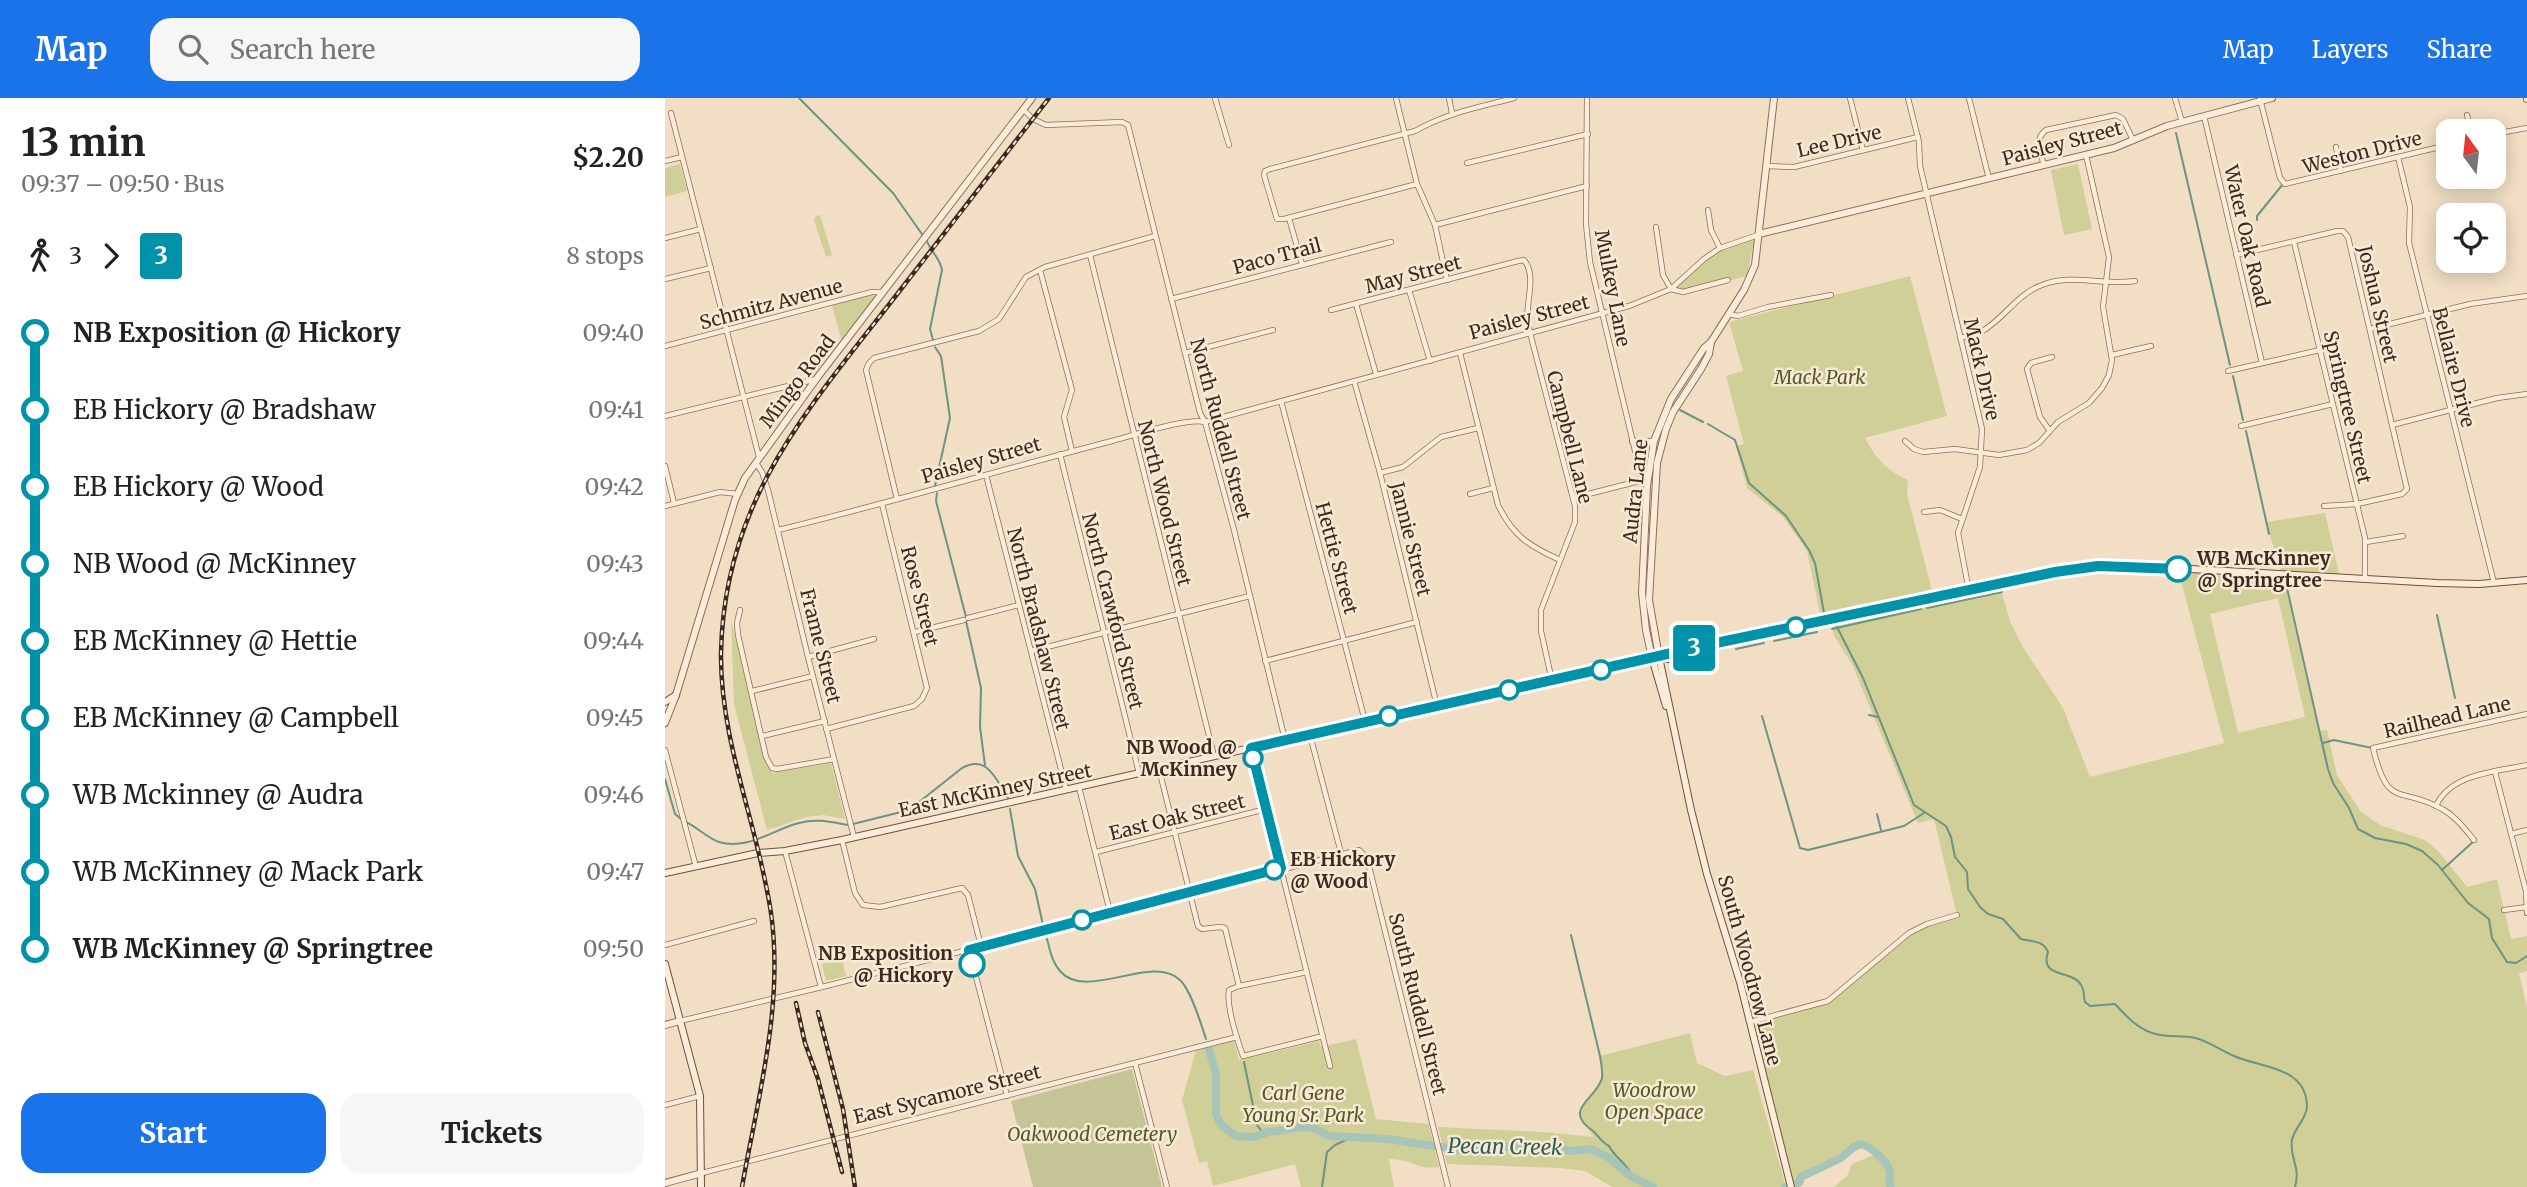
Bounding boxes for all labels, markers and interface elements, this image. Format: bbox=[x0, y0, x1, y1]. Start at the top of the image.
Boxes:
search box bbox=[150, 18, 640, 81]
text: Map bbox=[35, 29, 108, 70]
icon: search bbox=[174, 30, 212, 68]
text: Search here bbox=[230, 33, 375, 66]
text: Map bbox=[2223, 34, 2274, 65]
text: Layers bbox=[2312, 34, 2388, 65]
text: Share bbox=[2426, 34, 2492, 65]
street label: Paisley Street bbox=[1999, 115, 2125, 171]
text: 13 min bbox=[21, 119, 145, 166]
north arrow bbox=[2436, 119, 2506, 189]
map controls bbox=[2436, 119, 2506, 273]
street label: Lee Drive bbox=[1794, 120, 1884, 162]
street label: Weston Drive bbox=[2299, 126, 2424, 179]
text: $2.20 bbox=[572, 141, 644, 174]
street label: Water Oak Road bbox=[2219, 162, 2275, 309]
text: 09:37 – 09:50 · Bus bbox=[21, 169, 224, 198]
button: locate bbox=[2436, 203, 2506, 273]
street label: Mulkey Lane bbox=[1590, 228, 1636, 348]
street label: Paco Trail bbox=[1230, 233, 1324, 279]
icon: walk bbox=[21, 237, 59, 275]
icon: forward bbox=[92, 237, 130, 275]
text: 3 bbox=[154, 240, 168, 271]
text: 3 bbox=[69, 241, 82, 270]
text: 8 stops bbox=[566, 241, 644, 270]
street label: Joshua Street bbox=[2353, 242, 2403, 366]
street label: May Street bbox=[1362, 250, 1464, 298]
street label: Schmitz Avenue bbox=[697, 273, 845, 335]
street label: Paisley Street bbox=[1466, 289, 1592, 345]
street label: Bellaire Drive bbox=[2427, 304, 2481, 430]
street label: Mack Drive bbox=[1959, 315, 2005, 423]
text: NB Exposition @ Hickory bbox=[73, 316, 401, 349]
text: 09:40 bbox=[583, 318, 644, 347]
street label: Springtree Street bbox=[2319, 328, 2377, 486]
street label: Mingo Road bbox=[754, 330, 840, 432]
street label: North Ruddell Street bbox=[1185, 336, 1257, 523]
park label: Mack Park bbox=[1773, 365, 1866, 389]
street label: Campbell Lane bbox=[1542, 368, 1598, 506]
text: EB Hickory @ Bradshaw bbox=[73, 393, 376, 426]
text: 09:41 bbox=[588, 395, 644, 424]
street label: North Wood Street bbox=[1133, 418, 1197, 589]
street label: Paisley Street bbox=[918, 431, 1044, 489]
street label: Audra Lane bbox=[1618, 438, 1652, 545]
text: EB Hickory @ Wood bbox=[73, 470, 324, 503]
text: 09:42 bbox=[585, 472, 644, 501]
street label: Jannie Street bbox=[1385, 478, 1437, 599]
street label: Hettie Street bbox=[1311, 499, 1364, 617]
street label: North Crawford Street bbox=[1077, 510, 1149, 712]
street label: North Bradshaw Street bbox=[1002, 525, 1076, 733]
street label: Rose Street bbox=[896, 543, 944, 649]
place label: WB McKinney @ Springtree bbox=[2196, 546, 2332, 592]
text: NB Wood @ McKinney bbox=[73, 547, 356, 580]
text: 09:43 bbox=[586, 549, 644, 578]
marker: WB McKinney @ Springtree bbox=[2165, 556, 2191, 582]
street label: Frame Street bbox=[795, 586, 847, 706]
unlabelled marker bbox=[1786, 617, 1806, 637]
text: EB McKinney @ Hettie bbox=[73, 624, 357, 657]
line badge: 3 bbox=[1671, 625, 1717, 671]
text: 09:44 bbox=[583, 626, 644, 655]
text: 3 bbox=[1687, 632, 1701, 663]
unlabelled marker bbox=[1591, 660, 1611, 680]
unlabelled marker bbox=[1499, 680, 1519, 700]
street label: Railhead Lane bbox=[2381, 691, 2513, 743]
text: EB McKinney @ Campbell bbox=[73, 701, 399, 734]
text: 09:45 bbox=[586, 703, 644, 732]
unlabelled marker bbox=[1379, 706, 1399, 726]
place label: NB Wood @ McKinney bbox=[1126, 735, 1238, 781]
marker: NB Wood @ McKinney bbox=[1243, 748, 1263, 768]
street label: East McKinney Street bbox=[896, 758, 1094, 822]
text: WB Mckinney @ Audra bbox=[73, 778, 363, 811]
text: 09:46 bbox=[583, 780, 644, 809]
street label: East Oak Street bbox=[1107, 788, 1248, 845]
place label: EB Hickory @ Wood bbox=[1290, 847, 1396, 893]
text: WB McKinney @ Mack Park bbox=[73, 855, 423, 888]
text: 09:47 bbox=[586, 857, 644, 886]
marker: EB Hickory @ Wood bbox=[1264, 860, 1284, 880]
street label: South Woodrow Lane bbox=[1713, 872, 1787, 1068]
unlabelled marker bbox=[1072, 910, 1092, 930]
street label: South Ruddell Street bbox=[1384, 910, 1452, 1098]
text: WB McKinney @ Springtree bbox=[73, 932, 433, 965]
text: 09:50 bbox=[583, 934, 644, 963]
place label: NB Exposition @ Hickory bbox=[818, 941, 954, 987]
marker: NB Exposition @ Hickory bbox=[959, 951, 985, 977]
street label: East Sycamore Street bbox=[851, 1059, 1044, 1129]
park label: Woodrow Open Space bbox=[1604, 1078, 1704, 1124]
park label: Carl Gene Young Sr. Park bbox=[1242, 1081, 1364, 1127]
button: Start bbox=[21, 1093, 326, 1173]
button: Tickets bbox=[340, 1093, 644, 1173]
park label: Oakwood Cemetery bbox=[1007, 1122, 1177, 1146]
water label: Pecan Creek bbox=[1447, 1132, 1563, 1161]

